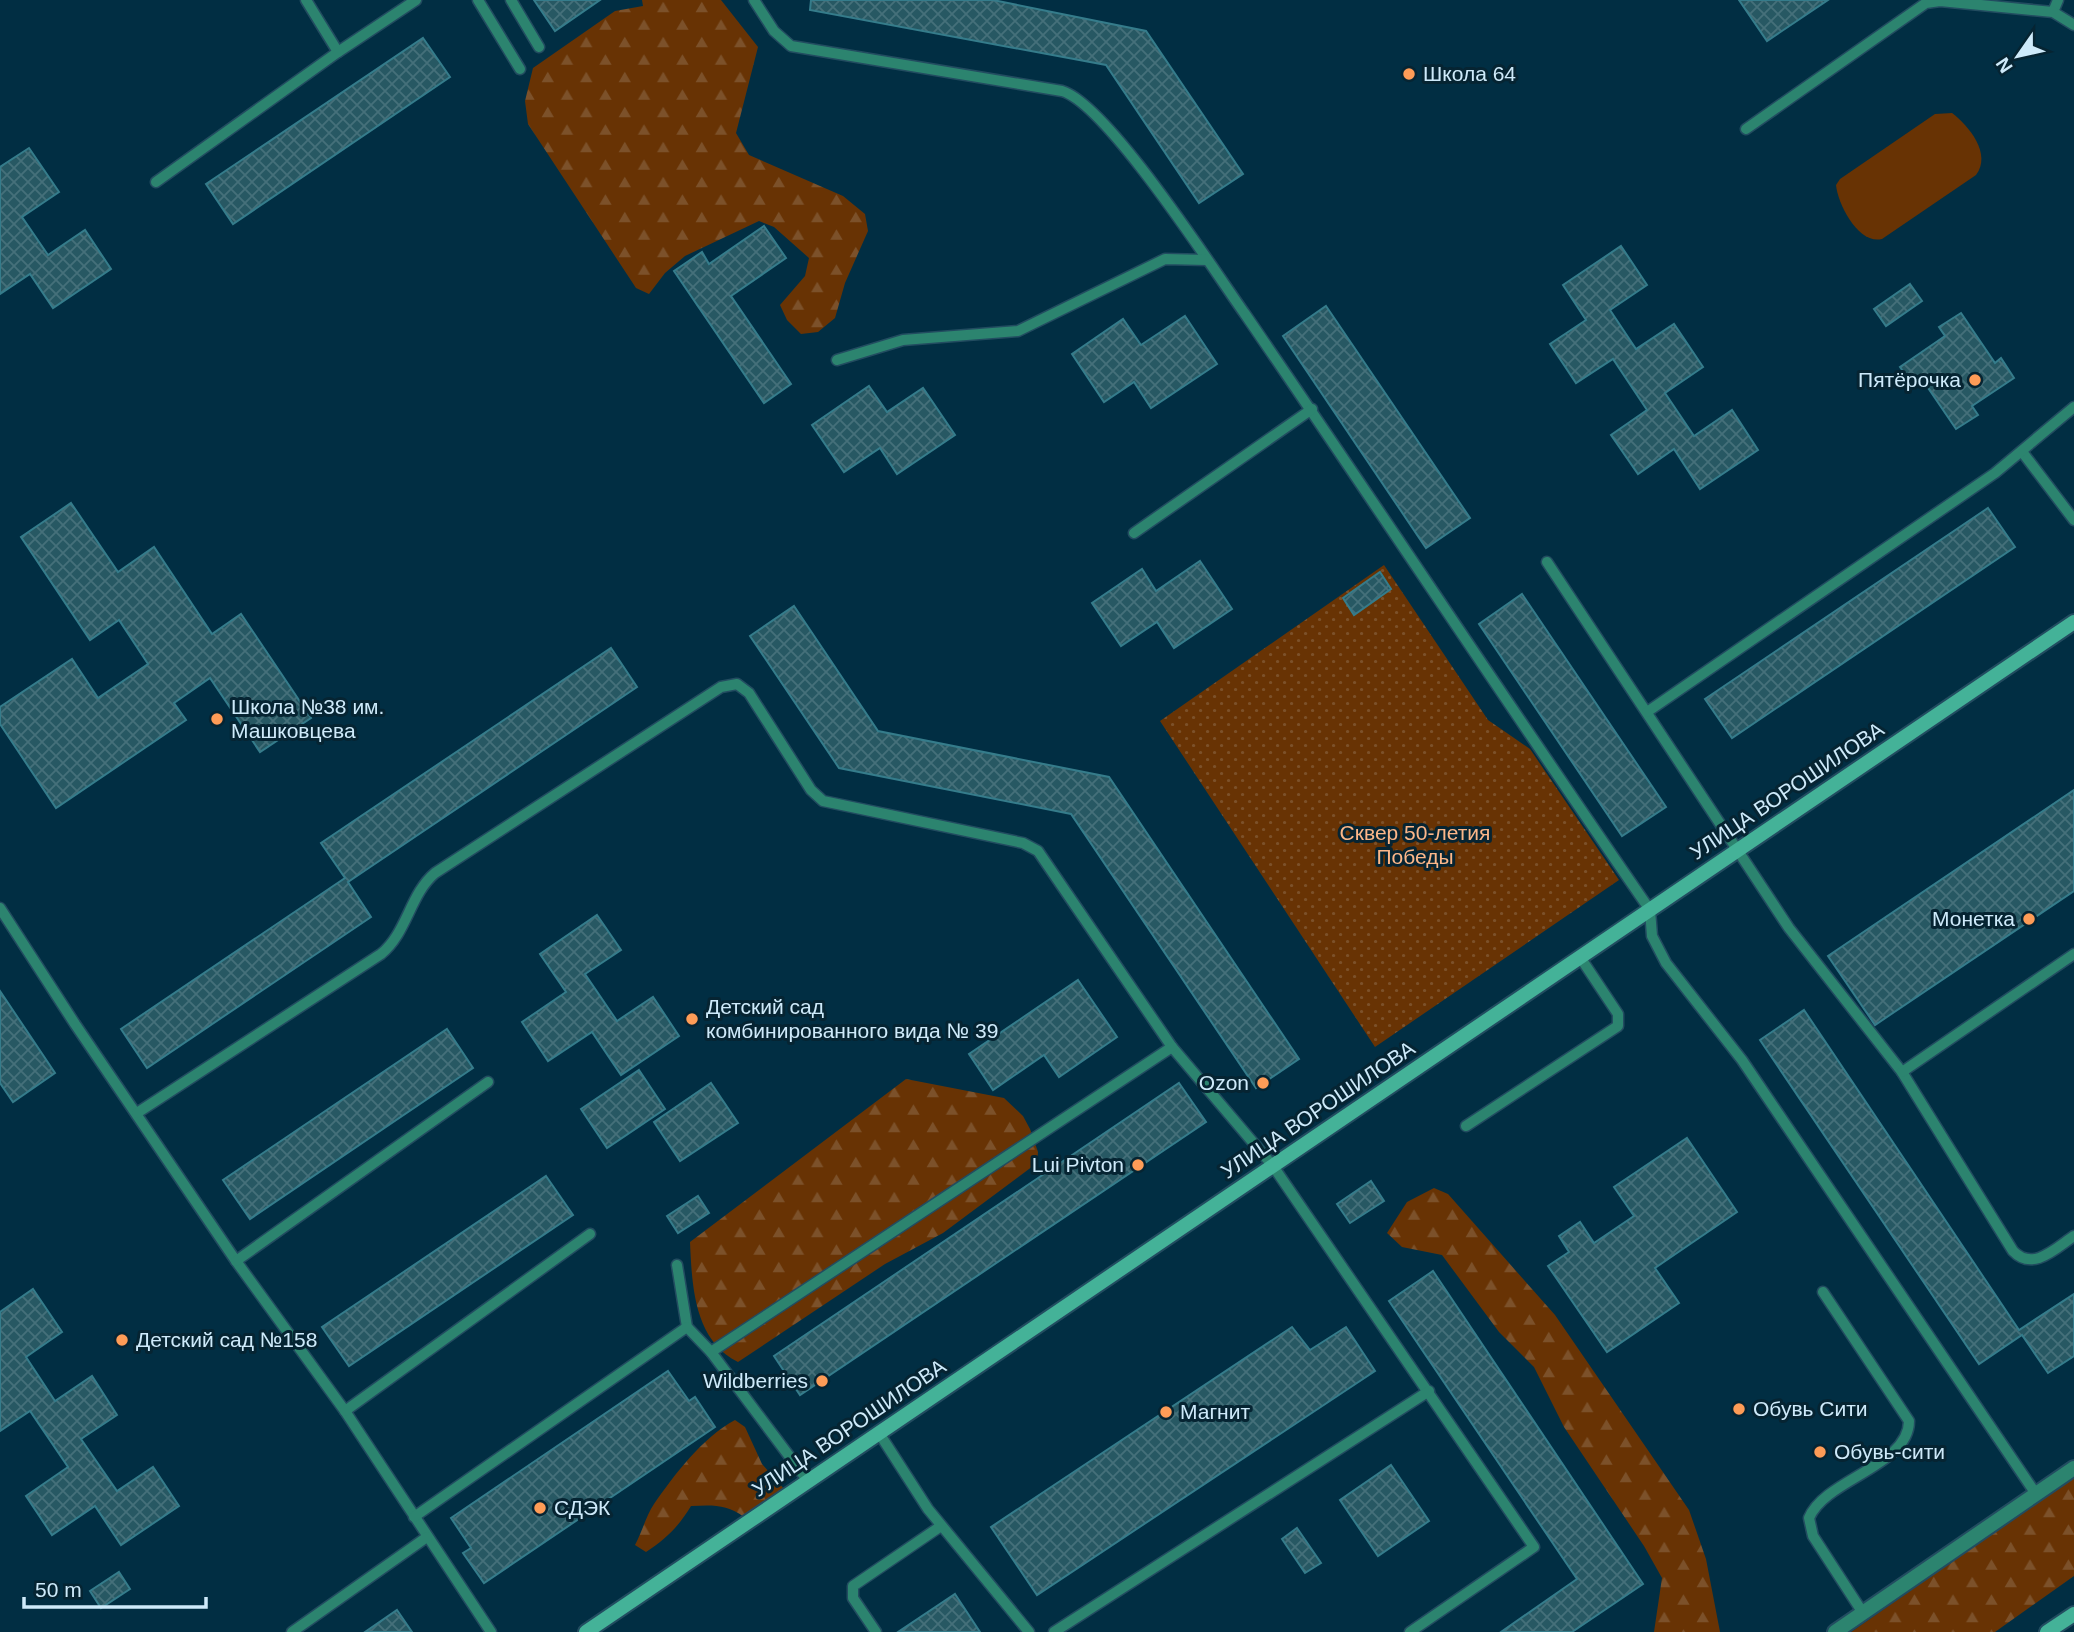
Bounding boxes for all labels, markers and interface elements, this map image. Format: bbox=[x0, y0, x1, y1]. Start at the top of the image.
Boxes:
north arrow bbox=[1983, 21, 2053, 91]
text: N bbox=[1992, 54, 2017, 77]
place label: Школа 64 bbox=[1423, 62, 1516, 85]
marker: Школа 64 bbox=[1401, 66, 1417, 82]
place label: Пятёрочка bbox=[1858, 368, 1961, 391]
marker: Пятёрочка bbox=[1967, 372, 1983, 388]
place label: Школа №38 им. Машковцева bbox=[231, 695, 384, 742]
marker: Школа №38 им. Машковцева bbox=[209, 711, 225, 727]
street label: УЛИЦА ВОРОШИЛОВА bbox=[1686, 717, 1888, 864]
park label: Сквер 50-летия Победы bbox=[1340, 821, 1490, 868]
place label: Монетка bbox=[1932, 907, 2015, 930]
marker: Монетка bbox=[2021, 911, 2037, 927]
place label: Детский сад комбинированного вида № 39 bbox=[706, 995, 998, 1042]
marker: Детский сад комбинированного вида № 39 bbox=[684, 1011, 700, 1027]
street label: УЛИЦА ВОРОШИЛОВА bbox=[1217, 1036, 1419, 1183]
place label: Ozon bbox=[1199, 1071, 1249, 1094]
marker: Ozon bbox=[1255, 1075, 1271, 1091]
place label: Lui Pivton bbox=[1032, 1153, 1124, 1176]
marker: Lui Pivton bbox=[1130, 1157, 1146, 1173]
place label: Детский сад №158 bbox=[136, 1328, 317, 1351]
marker: Детский сад №158 bbox=[114, 1332, 130, 1348]
street label: УЛИЦА ВОРОШИЛОВА bbox=[748, 1354, 950, 1501]
place label: Wildberries bbox=[703, 1369, 808, 1392]
marker: Wildberries bbox=[814, 1373, 830, 1389]
place label: Обувь Сити bbox=[1753, 1397, 1868, 1420]
place label: Магнит bbox=[1180, 1400, 1250, 1423]
marker: Обувь Сити bbox=[1731, 1401, 1747, 1417]
marker: Магнит bbox=[1158, 1404, 1174, 1420]
place label: Обувь-сити bbox=[1834, 1440, 1945, 1463]
marker: Обувь-сити bbox=[1812, 1444, 1828, 1460]
place label: СДЭК bbox=[554, 1496, 611, 1519]
marker: СДЭК bbox=[532, 1500, 548, 1516]
scale bar bbox=[24, 1566, 206, 1610]
text: 50 m bbox=[35, 1578, 82, 1601]

